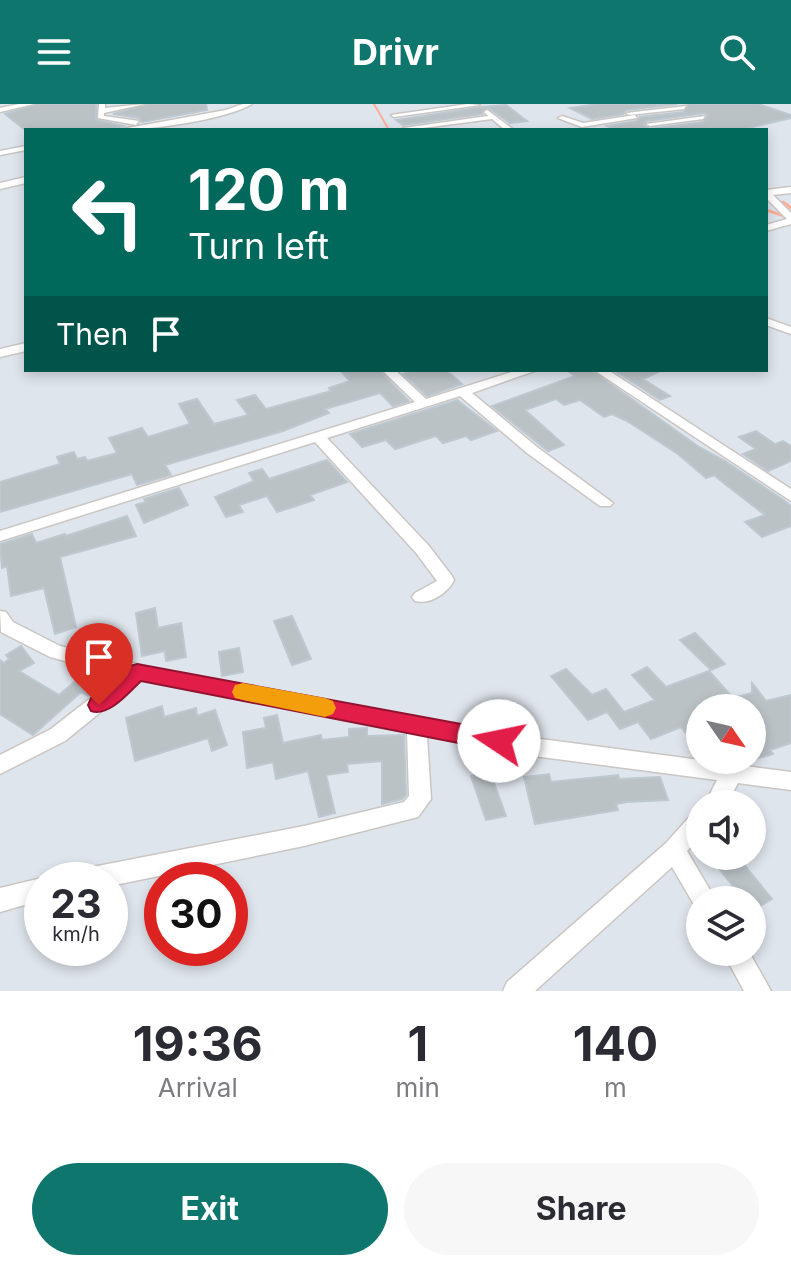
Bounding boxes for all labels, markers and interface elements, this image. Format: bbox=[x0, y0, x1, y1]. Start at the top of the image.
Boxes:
icon: menu bbox=[32, 30, 76, 74]
text: Drivr bbox=[352, 30, 439, 74]
icon: search bbox=[715, 30, 759, 74]
text: 120 m bbox=[188, 156, 350, 224]
icon: left bbox=[56, 160, 160, 264]
text: Turn left bbox=[188, 224, 329, 268]
icon: arrive bbox=[144, 312, 188, 356]
text: Then bbox=[56, 316, 128, 352]
pin bbox=[65, 623, 133, 705]
icon: arrive bbox=[77, 635, 121, 679]
north arrow bbox=[686, 694, 766, 774]
map controls bbox=[686, 694, 766, 966]
position arrow bbox=[457, 699, 541, 783]
button: sound bbox=[686, 790, 766, 870]
speed limit sign: 30 bbox=[144, 862, 248, 966]
text: 23 bbox=[50, 879, 102, 928]
button: layers bbox=[686, 886, 766, 966]
text: km/h bbox=[52, 922, 100, 946]
text: 19:36 bbox=[133, 1014, 263, 1073]
text: 1 bbox=[407, 1014, 428, 1073]
text: 140 bbox=[573, 1014, 658, 1073]
text: Arrival bbox=[158, 1072, 238, 1103]
text: min bbox=[396, 1072, 440, 1103]
text: m bbox=[604, 1072, 627, 1103]
button: Exit bbox=[32, 1163, 388, 1255]
button: Share bbox=[404, 1163, 759, 1255]

